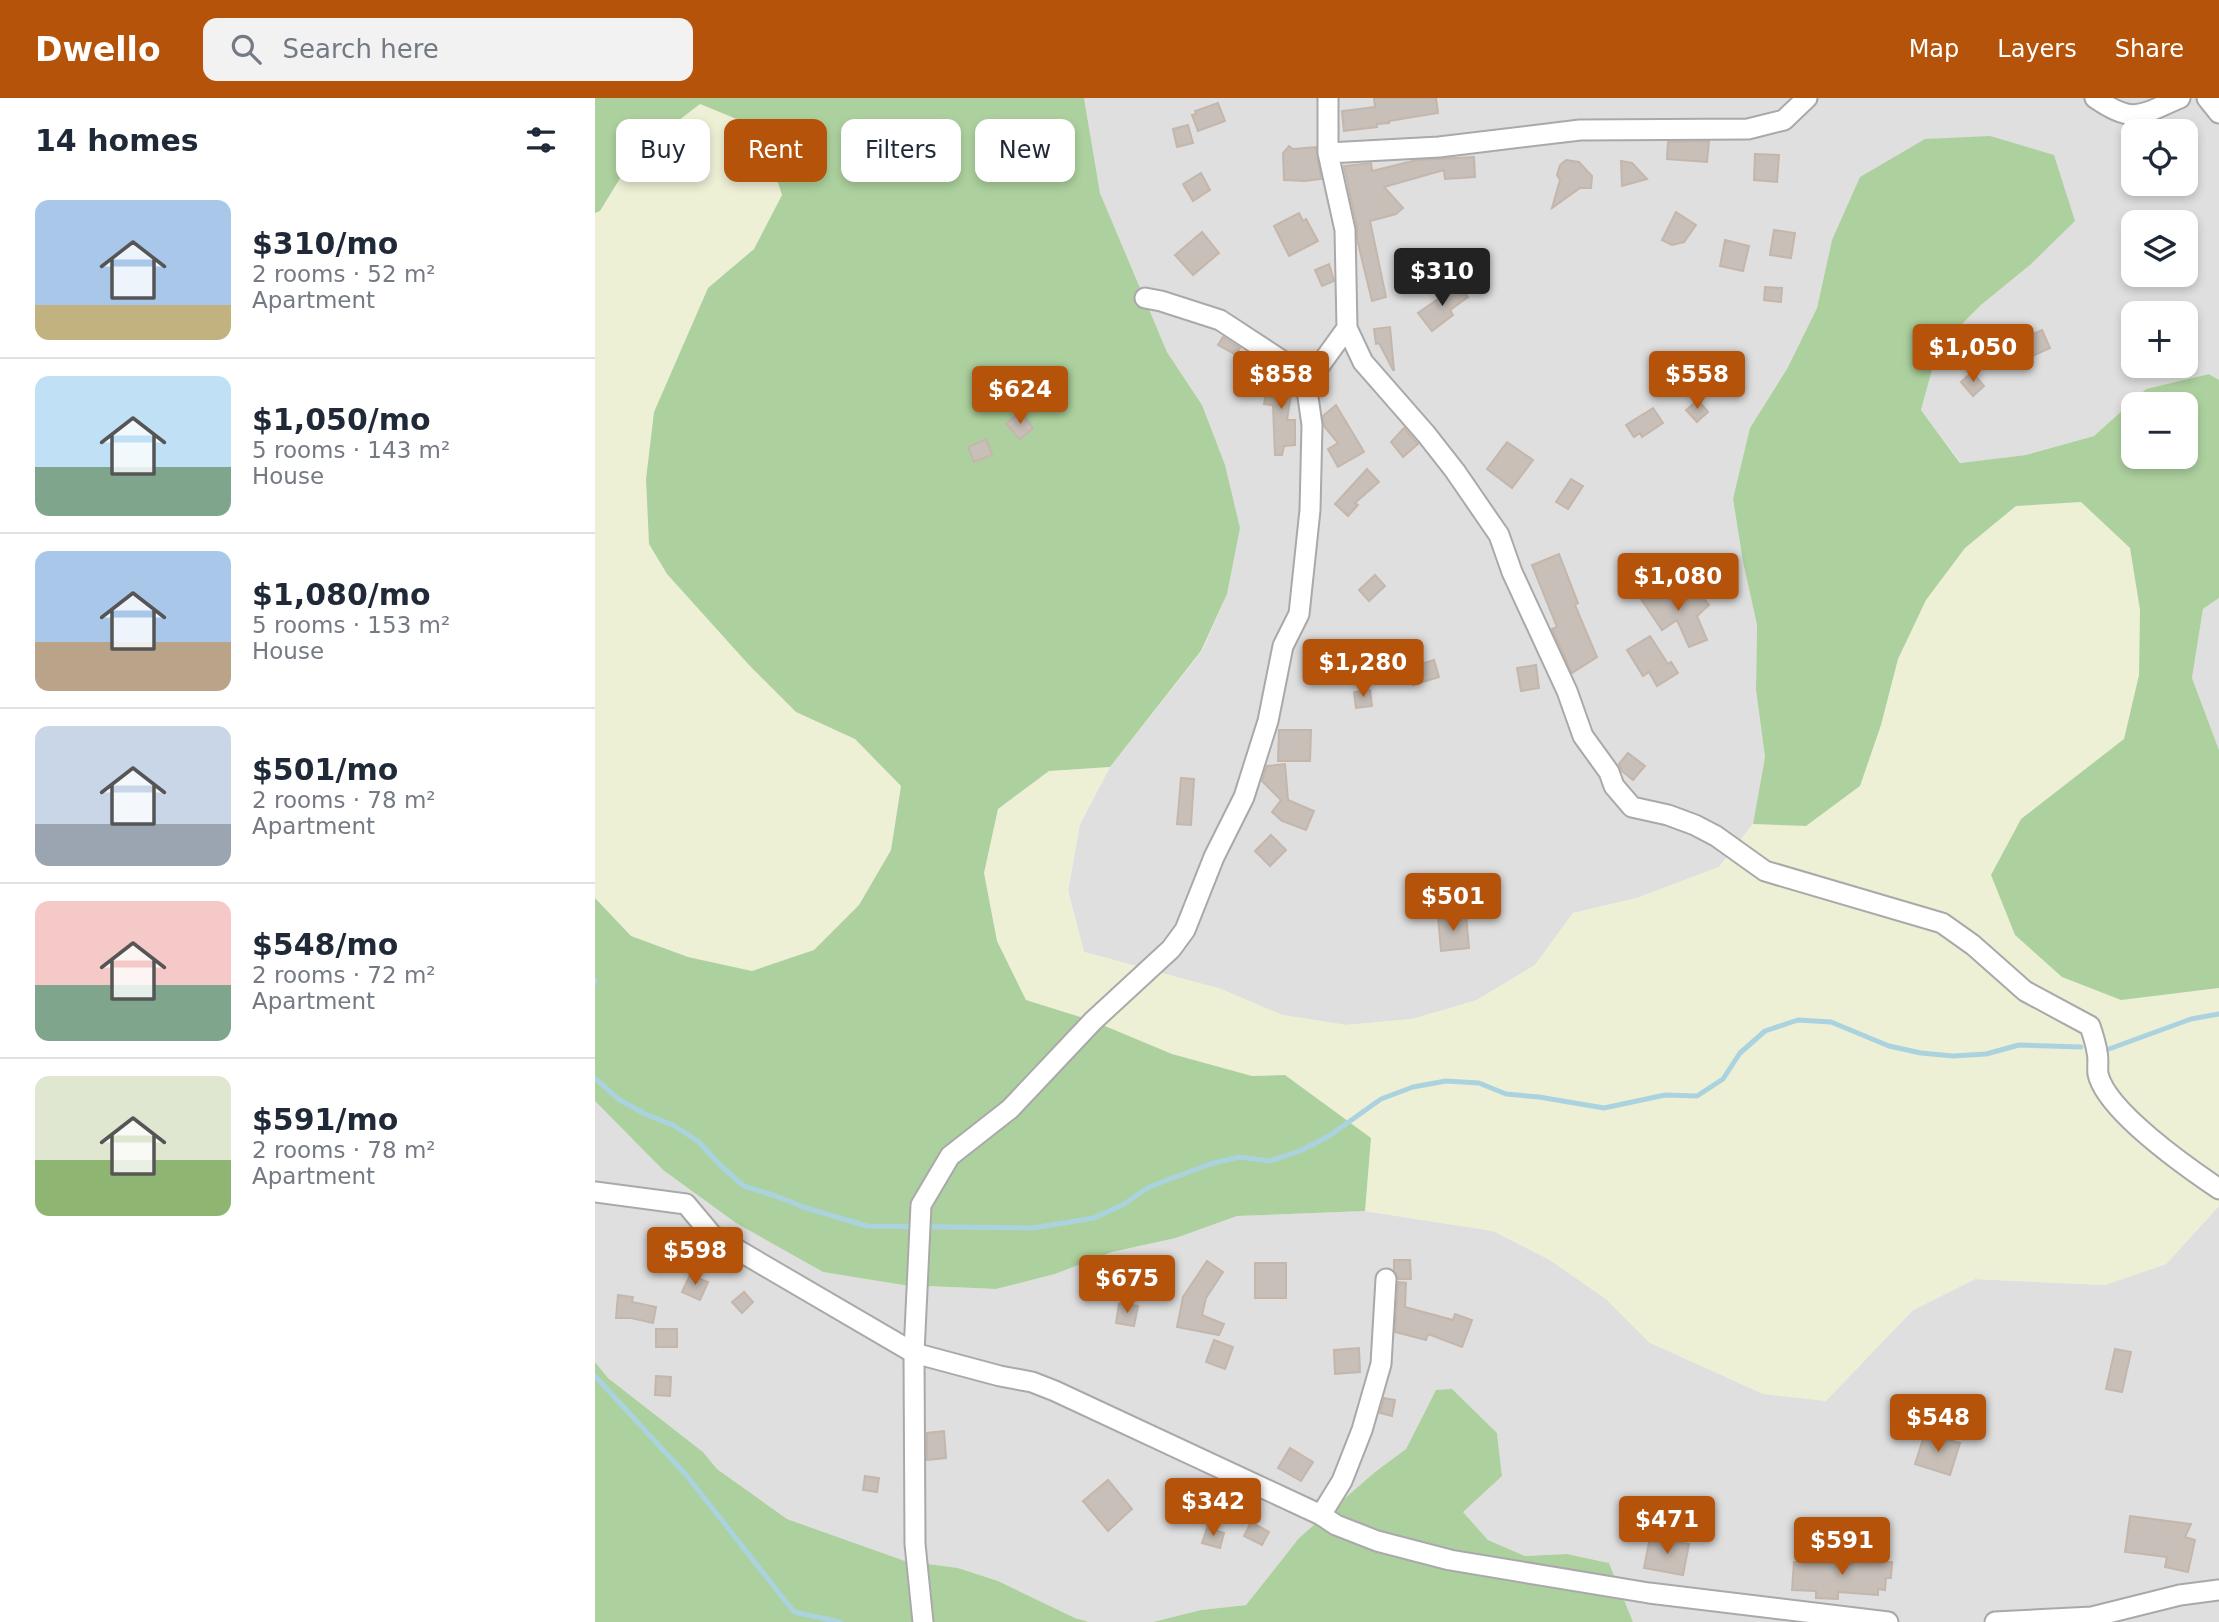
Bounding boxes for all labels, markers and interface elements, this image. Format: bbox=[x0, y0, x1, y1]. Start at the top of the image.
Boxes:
search box bbox=[203, 18, 693, 81]
text: Dwello bbox=[35, 30, 161, 69]
icon: search bbox=[227, 30, 265, 68]
text: Search here bbox=[283, 34, 439, 64]
text: Map bbox=[1909, 35, 1959, 63]
text: Layers bbox=[1997, 35, 2077, 63]
text: Share bbox=[2115, 35, 2184, 63]
chip: Buy bbox=[616, 119, 710, 182]
chip: Rent bbox=[724, 119, 827, 182]
chip: Filters bbox=[841, 119, 961, 182]
chip: New bbox=[975, 119, 1075, 182]
map controls bbox=[2121, 119, 2198, 469]
button: locate bbox=[2121, 119, 2198, 196]
icon: filters bbox=[522, 121, 560, 159]
text: 14 homes bbox=[35, 123, 199, 158]
button: layers bbox=[2121, 210, 2198, 287]
text: $310/mo bbox=[252, 226, 398, 261]
icon: home bbox=[91, 228, 175, 312]
pin: $310 bbox=[1401, 248, 1483, 308]
text: $310 bbox=[1410, 258, 1474, 284]
text: 2 rooms · 52 m² bbox=[252, 261, 436, 287]
text: Apartment bbox=[252, 287, 375, 313]
button: + bbox=[2121, 301, 2198, 378]
pin: $1,050 bbox=[1916, 324, 2030, 384]
text: $1,050 bbox=[1929, 334, 2017, 360]
pin: $858 bbox=[1240, 352, 1322, 411]
pin: $558 bbox=[1656, 352, 1738, 411]
text: $858 bbox=[1249, 361, 1313, 387]
text: $558 bbox=[1665, 361, 1729, 387]
pin: $624 bbox=[979, 366, 1061, 426]
text: $624 bbox=[988, 376, 1052, 402]
button: − bbox=[2121, 392, 2198, 469]
text: $1,050/mo bbox=[252, 402, 431, 437]
icon: home bbox=[91, 404, 175, 488]
text: 5 rooms · 143 m² bbox=[252, 437, 450, 463]
text: House bbox=[252, 463, 324, 489]
pin: $1,080 bbox=[1621, 554, 1735, 613]
text: $1,080 bbox=[1634, 563, 1722, 589]
text: $1,080/mo bbox=[252, 577, 431, 612]
icon: home bbox=[91, 579, 175, 663]
text: 5 rooms · 153 m² bbox=[252, 612, 450, 638]
text: House bbox=[252, 638, 324, 664]
pin: $1,280 bbox=[1306, 640, 1420, 699]
text: $1,280 bbox=[1319, 649, 1407, 675]
text: $501/mo bbox=[252, 752, 398, 787]
icon: home bbox=[91, 754, 175, 838]
text: 2 rooms · 78 m² bbox=[252, 787, 436, 813]
text: Apartment bbox=[252, 813, 375, 839]
pin: $501 bbox=[1412, 874, 1494, 933]
text: $501 bbox=[1421, 883, 1485, 909]
text: $548/mo bbox=[252, 927, 398, 962]
icon: home bbox=[91, 929, 175, 1013]
text: 2 rooms · 72 m² bbox=[252, 962, 436, 988]
text: Apartment bbox=[252, 988, 375, 1014]
text: $591/mo bbox=[252, 1102, 398, 1137]
icon: home bbox=[91, 1104, 175, 1188]
text: 2 rooms · 78 m² bbox=[252, 1137, 436, 1163]
text: Apartment bbox=[252, 1163, 375, 1189]
pin: $598 bbox=[654, 1228, 736, 1287]
text: $598 bbox=[663, 1237, 727, 1263]
pin: $675 bbox=[1086, 1256, 1168, 1315]
text: $675 bbox=[1095, 1265, 1159, 1291]
pin: $548 bbox=[1897, 1394, 1979, 1454]
text: $548 bbox=[1906, 1404, 1970, 1430]
pin: $342 bbox=[1172, 1478, 1254, 1538]
text: $342 bbox=[1181, 1488, 1245, 1514]
pin: $471 bbox=[1626, 1496, 1708, 1556]
text: $471 bbox=[1635, 1506, 1699, 1532]
pin: $591 bbox=[1801, 1518, 1883, 1577]
text: $591 bbox=[1810, 1527, 1874, 1553]

